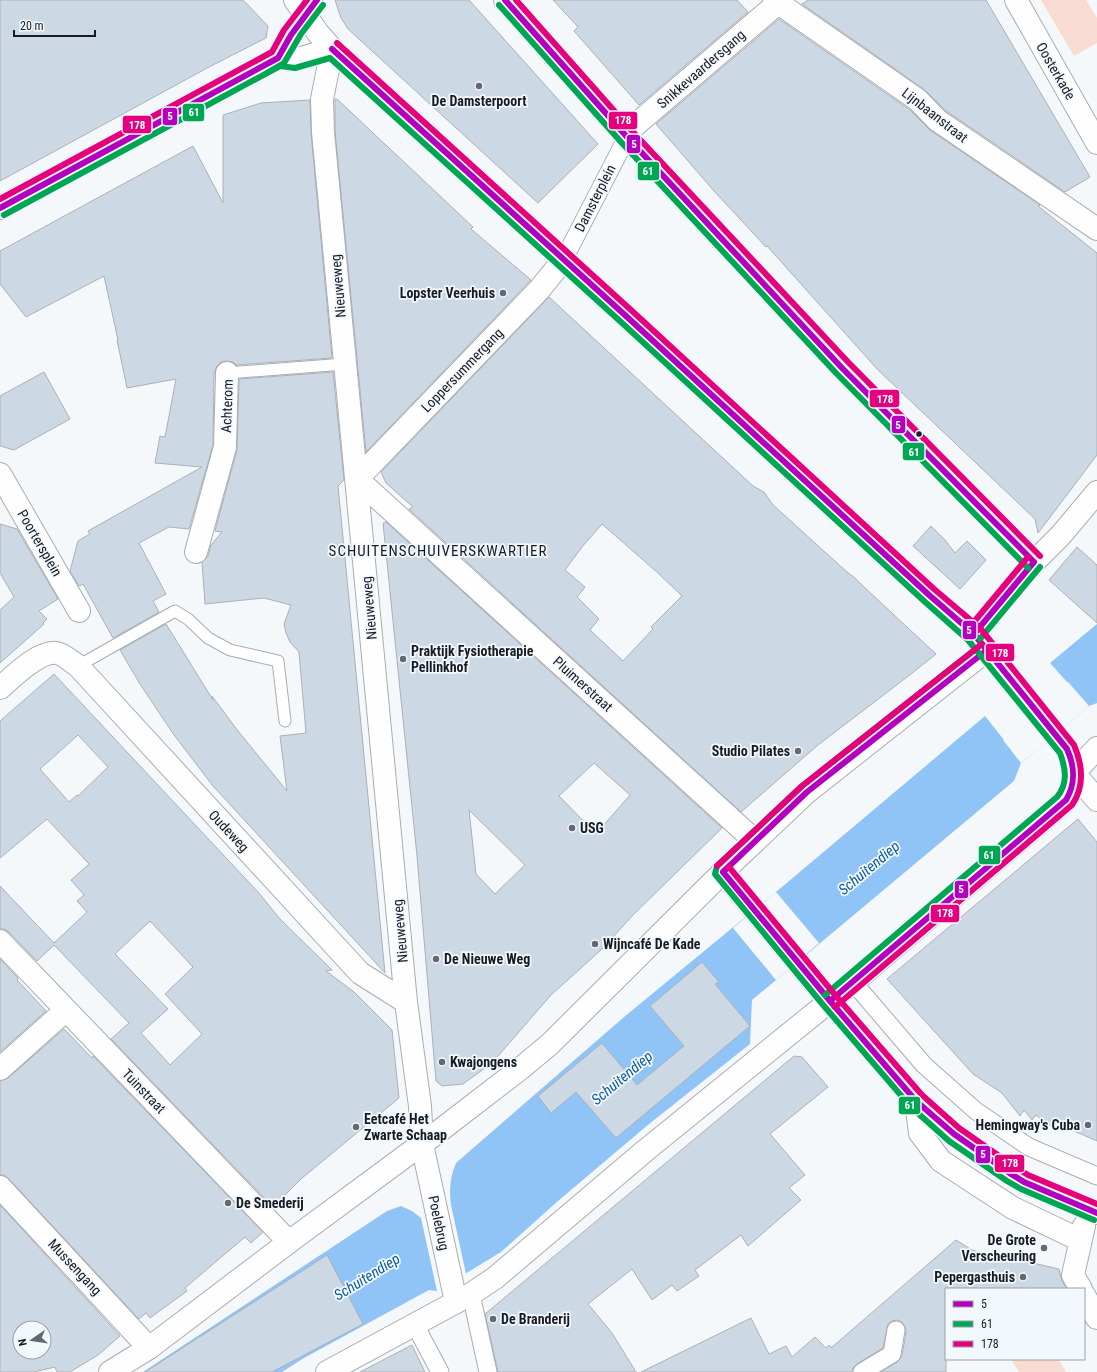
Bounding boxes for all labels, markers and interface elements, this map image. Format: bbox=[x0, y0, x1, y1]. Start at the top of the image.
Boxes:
scale bar bbox=[14, 12, 95, 38]
text: 20 m bbox=[20, 19, 44, 33]
street label: Snikkevaardersgang bbox=[654, 27, 748, 111]
street label: Oosterkade bbox=[1033, 40, 1079, 103]
marker: De Damsterpoort bbox=[474, 81, 484, 91]
street label: Lijnbaanstraat bbox=[899, 84, 971, 146]
place label: De Damsterpoort bbox=[432, 93, 526, 109]
line badge: 61 bbox=[182, 103, 205, 122]
text: 61 bbox=[188, 106, 200, 119]
line badge: 5 bbox=[162, 107, 178, 126]
text: 5 bbox=[167, 110, 173, 123]
line badge: 178 bbox=[608, 111, 638, 130]
text: 178 bbox=[615, 114, 632, 127]
line badge: 178 bbox=[122, 115, 152, 134]
text: 178 bbox=[129, 119, 146, 132]
line badge: 5 bbox=[626, 134, 641, 154]
text: 5 bbox=[631, 138, 637, 151]
line badge: 61 bbox=[637, 161, 660, 181]
street label: Damsterplein bbox=[571, 162, 619, 234]
text: 61 bbox=[642, 165, 654, 178]
street label: Nieuweweg bbox=[327, 254, 349, 318]
place label: Lopster Veerhuis bbox=[400, 285, 495, 301]
marker: Lopster Veerhuis bbox=[498, 288, 508, 298]
street label: Loppersummergang bbox=[418, 325, 506, 415]
street label: Achterom bbox=[218, 379, 236, 433]
line badge: 178 bbox=[869, 389, 900, 408]
text: 178 bbox=[877, 393, 894, 406]
line badge: 5 bbox=[891, 415, 906, 434]
text: 5 bbox=[895, 419, 901, 432]
unlabelled marker bbox=[914, 429, 924, 439]
line badge: 61 bbox=[902, 442, 925, 461]
text: 61 bbox=[908, 446, 920, 459]
street label: Poortersplein bbox=[14, 507, 66, 579]
district label: SCHUITENSCHUIVERSKWARTIER bbox=[329, 542, 547, 560]
street label: Nieuweweg bbox=[358, 576, 380, 640]
line badge: 5 bbox=[962, 620, 977, 640]
text: 5 bbox=[966, 624, 972, 637]
place label: Praktijk Fysiotherapie Pellinkhof bbox=[411, 643, 534, 675]
line badge: 178 bbox=[985, 643, 1015, 662]
text: 178 bbox=[992, 647, 1009, 660]
street label: Pluimerstraat bbox=[550, 653, 616, 715]
marker: Praktijk Fysiotherapie Pellinkhof bbox=[398, 654, 408, 664]
place label: Studio Pilates bbox=[712, 743, 790, 759]
marker: Studio Pilates bbox=[793, 746, 803, 756]
street label: Oudeweg bbox=[206, 807, 252, 855]
place label: USG bbox=[580, 820, 604, 836]
marker: USG bbox=[567, 823, 577, 833]
water label: Schuitendiep bbox=[835, 837, 903, 899]
line badge: 61 bbox=[978, 845, 1001, 865]
text: 61 bbox=[983, 849, 995, 862]
line badge: 5 bbox=[954, 880, 969, 899]
text: 5 bbox=[958, 883, 964, 896]
street label: Nieuweweg bbox=[389, 899, 411, 963]
line badge: 178 bbox=[930, 904, 960, 923]
text: 178 bbox=[937, 907, 954, 920]
place label: Wijncafé De Kade bbox=[603, 936, 701, 952]
marker: Wijncafé De Kade bbox=[590, 939, 600, 949]
place label: De Nieuwe Weg bbox=[444, 951, 530, 967]
marker: De Nieuwe Weg bbox=[431, 954, 441, 964]
water label: Schuitendiep bbox=[588, 1047, 656, 1109]
place label: Kwajongens bbox=[450, 1054, 517, 1070]
marker: Kwajongens bbox=[437, 1057, 447, 1067]
street label: Tuinstraat bbox=[119, 1065, 169, 1117]
line badge: 61 bbox=[898, 1096, 921, 1115]
text: 61 bbox=[904, 1099, 916, 1112]
place label: Eetcafé Het Zwarte Schaap bbox=[364, 1111, 447, 1143]
place label: Hemingway's Cuba bbox=[976, 1117, 1080, 1133]
marker: Hemingway's Cuba bbox=[1083, 1120, 1093, 1130]
marker: Eetcafé Het Zwarte Schaap bbox=[351, 1122, 361, 1132]
line badge: 5 bbox=[975, 1145, 991, 1164]
text: 5 bbox=[980, 1148, 986, 1161]
line badge: 178 bbox=[994, 1154, 1025, 1173]
text: 178 bbox=[1002, 1157, 1019, 1170]
street label: Poelebrug bbox=[425, 1194, 453, 1252]
place label: De Smederij bbox=[236, 1195, 304, 1211]
marker: De Smederij bbox=[223, 1198, 233, 1208]
place label: De Grote Verscheuring bbox=[962, 1232, 1036, 1264]
street label: Mussengang bbox=[45, 1236, 105, 1298]
marker: De Grote Verscheuring bbox=[1039, 1243, 1049, 1253]
water label: Schuitendiep bbox=[331, 1250, 403, 1304]
place label: Pepergasthuis bbox=[934, 1269, 1015, 1285]
marker: Pepergasthuis bbox=[1018, 1272, 1028, 1282]
legend bbox=[945, 1288, 1085, 1360]
text: 5 bbox=[981, 1297, 987, 1311]
place label: De Branderij bbox=[501, 1311, 570, 1327]
marker: De Branderij bbox=[488, 1314, 498, 1324]
text: 61 bbox=[981, 1317, 993, 1331]
north arrow bbox=[12, 1320, 52, 1360]
text: N bbox=[16, 1337, 30, 1347]
text: 178 bbox=[981, 1337, 999, 1351]

